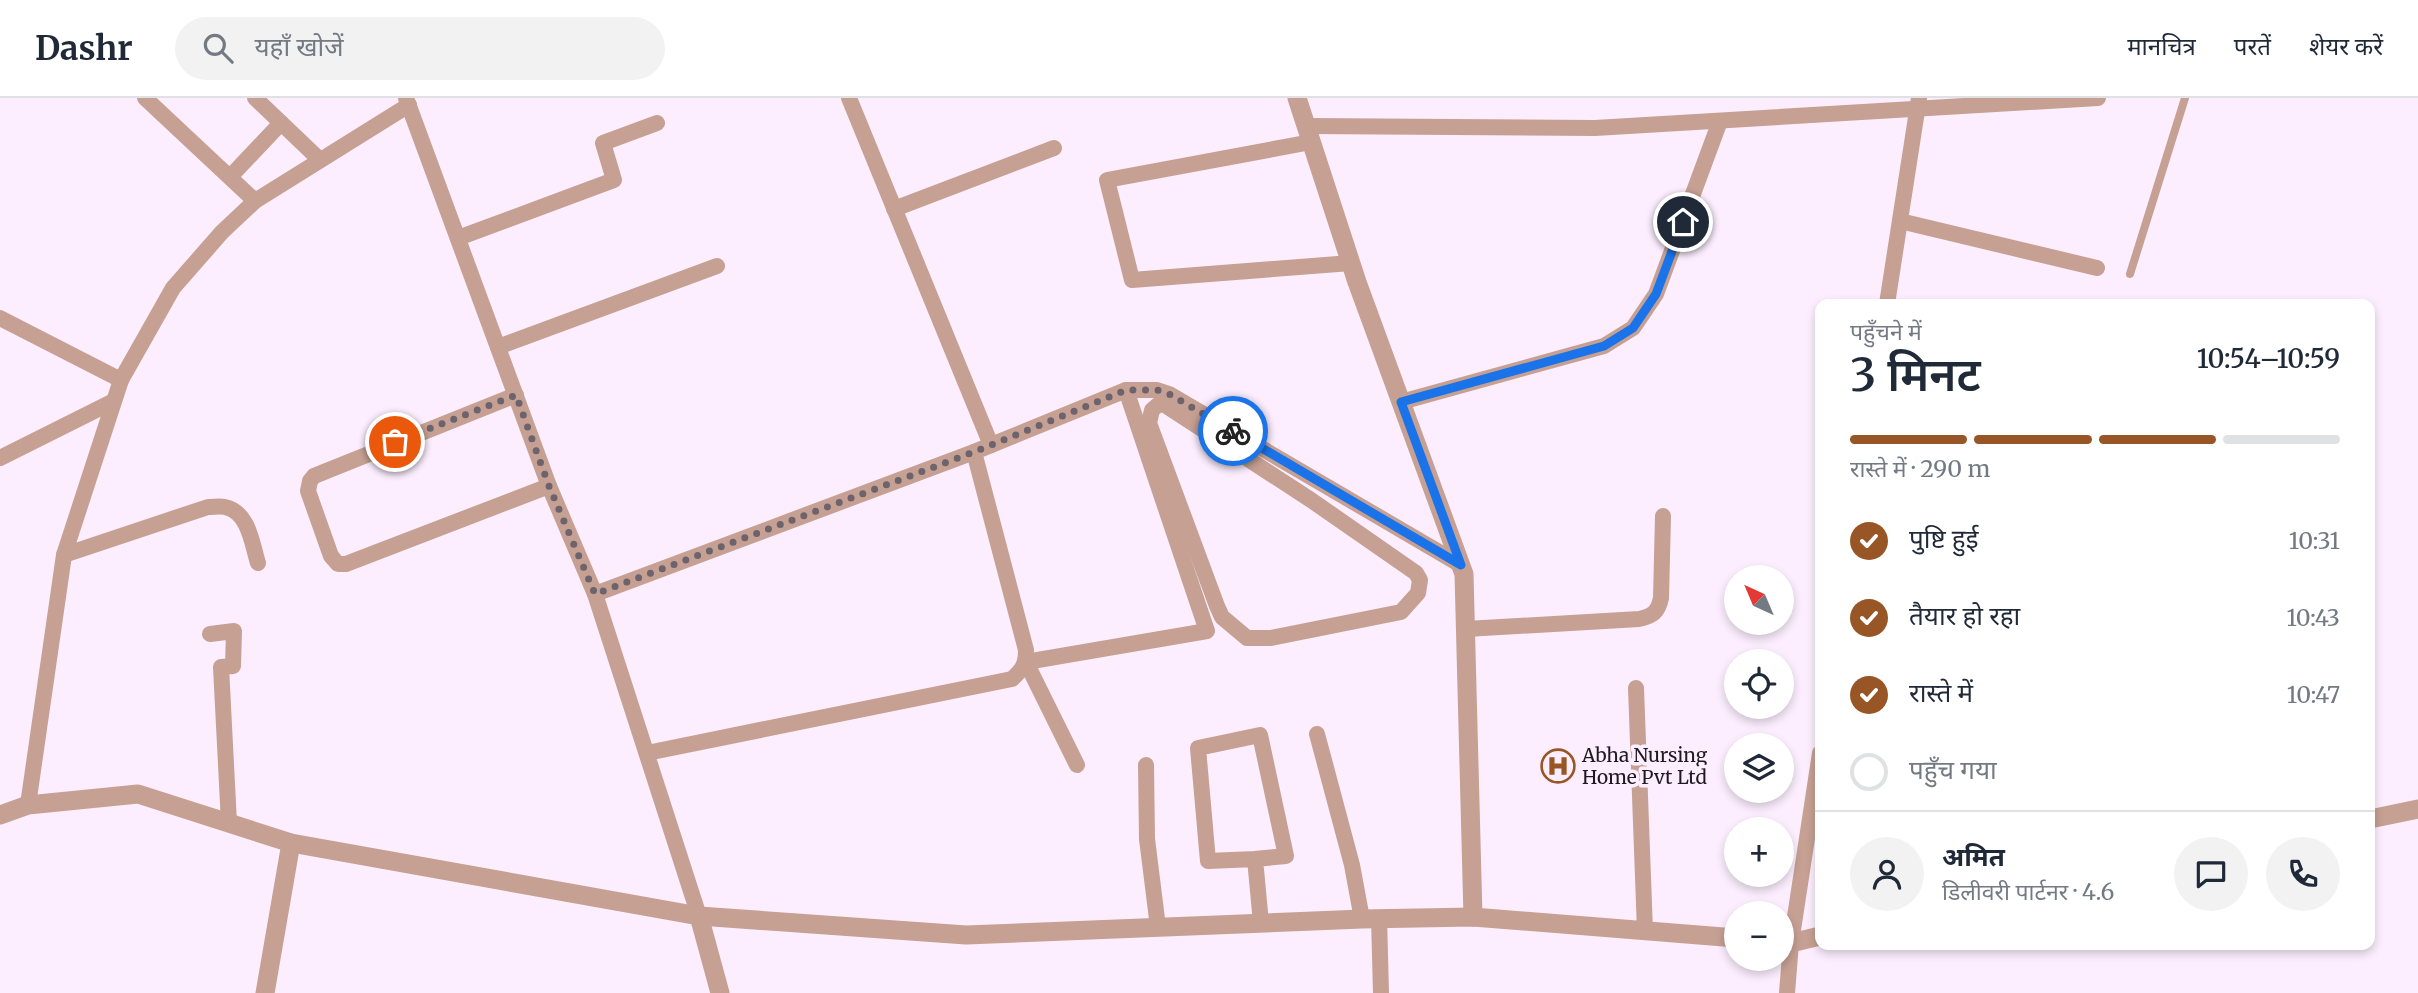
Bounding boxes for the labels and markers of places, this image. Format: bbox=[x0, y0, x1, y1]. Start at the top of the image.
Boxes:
pin bbox=[1653, 192, 1713, 252]
pin bbox=[365, 412, 425, 472]
place label: Abha Nursing Home Pvt Ltd bbox=[1581, 743, 1708, 789]
hospital icon: Abha Nursing Home Pvt Ltd bbox=[1539, 747, 1577, 785]

